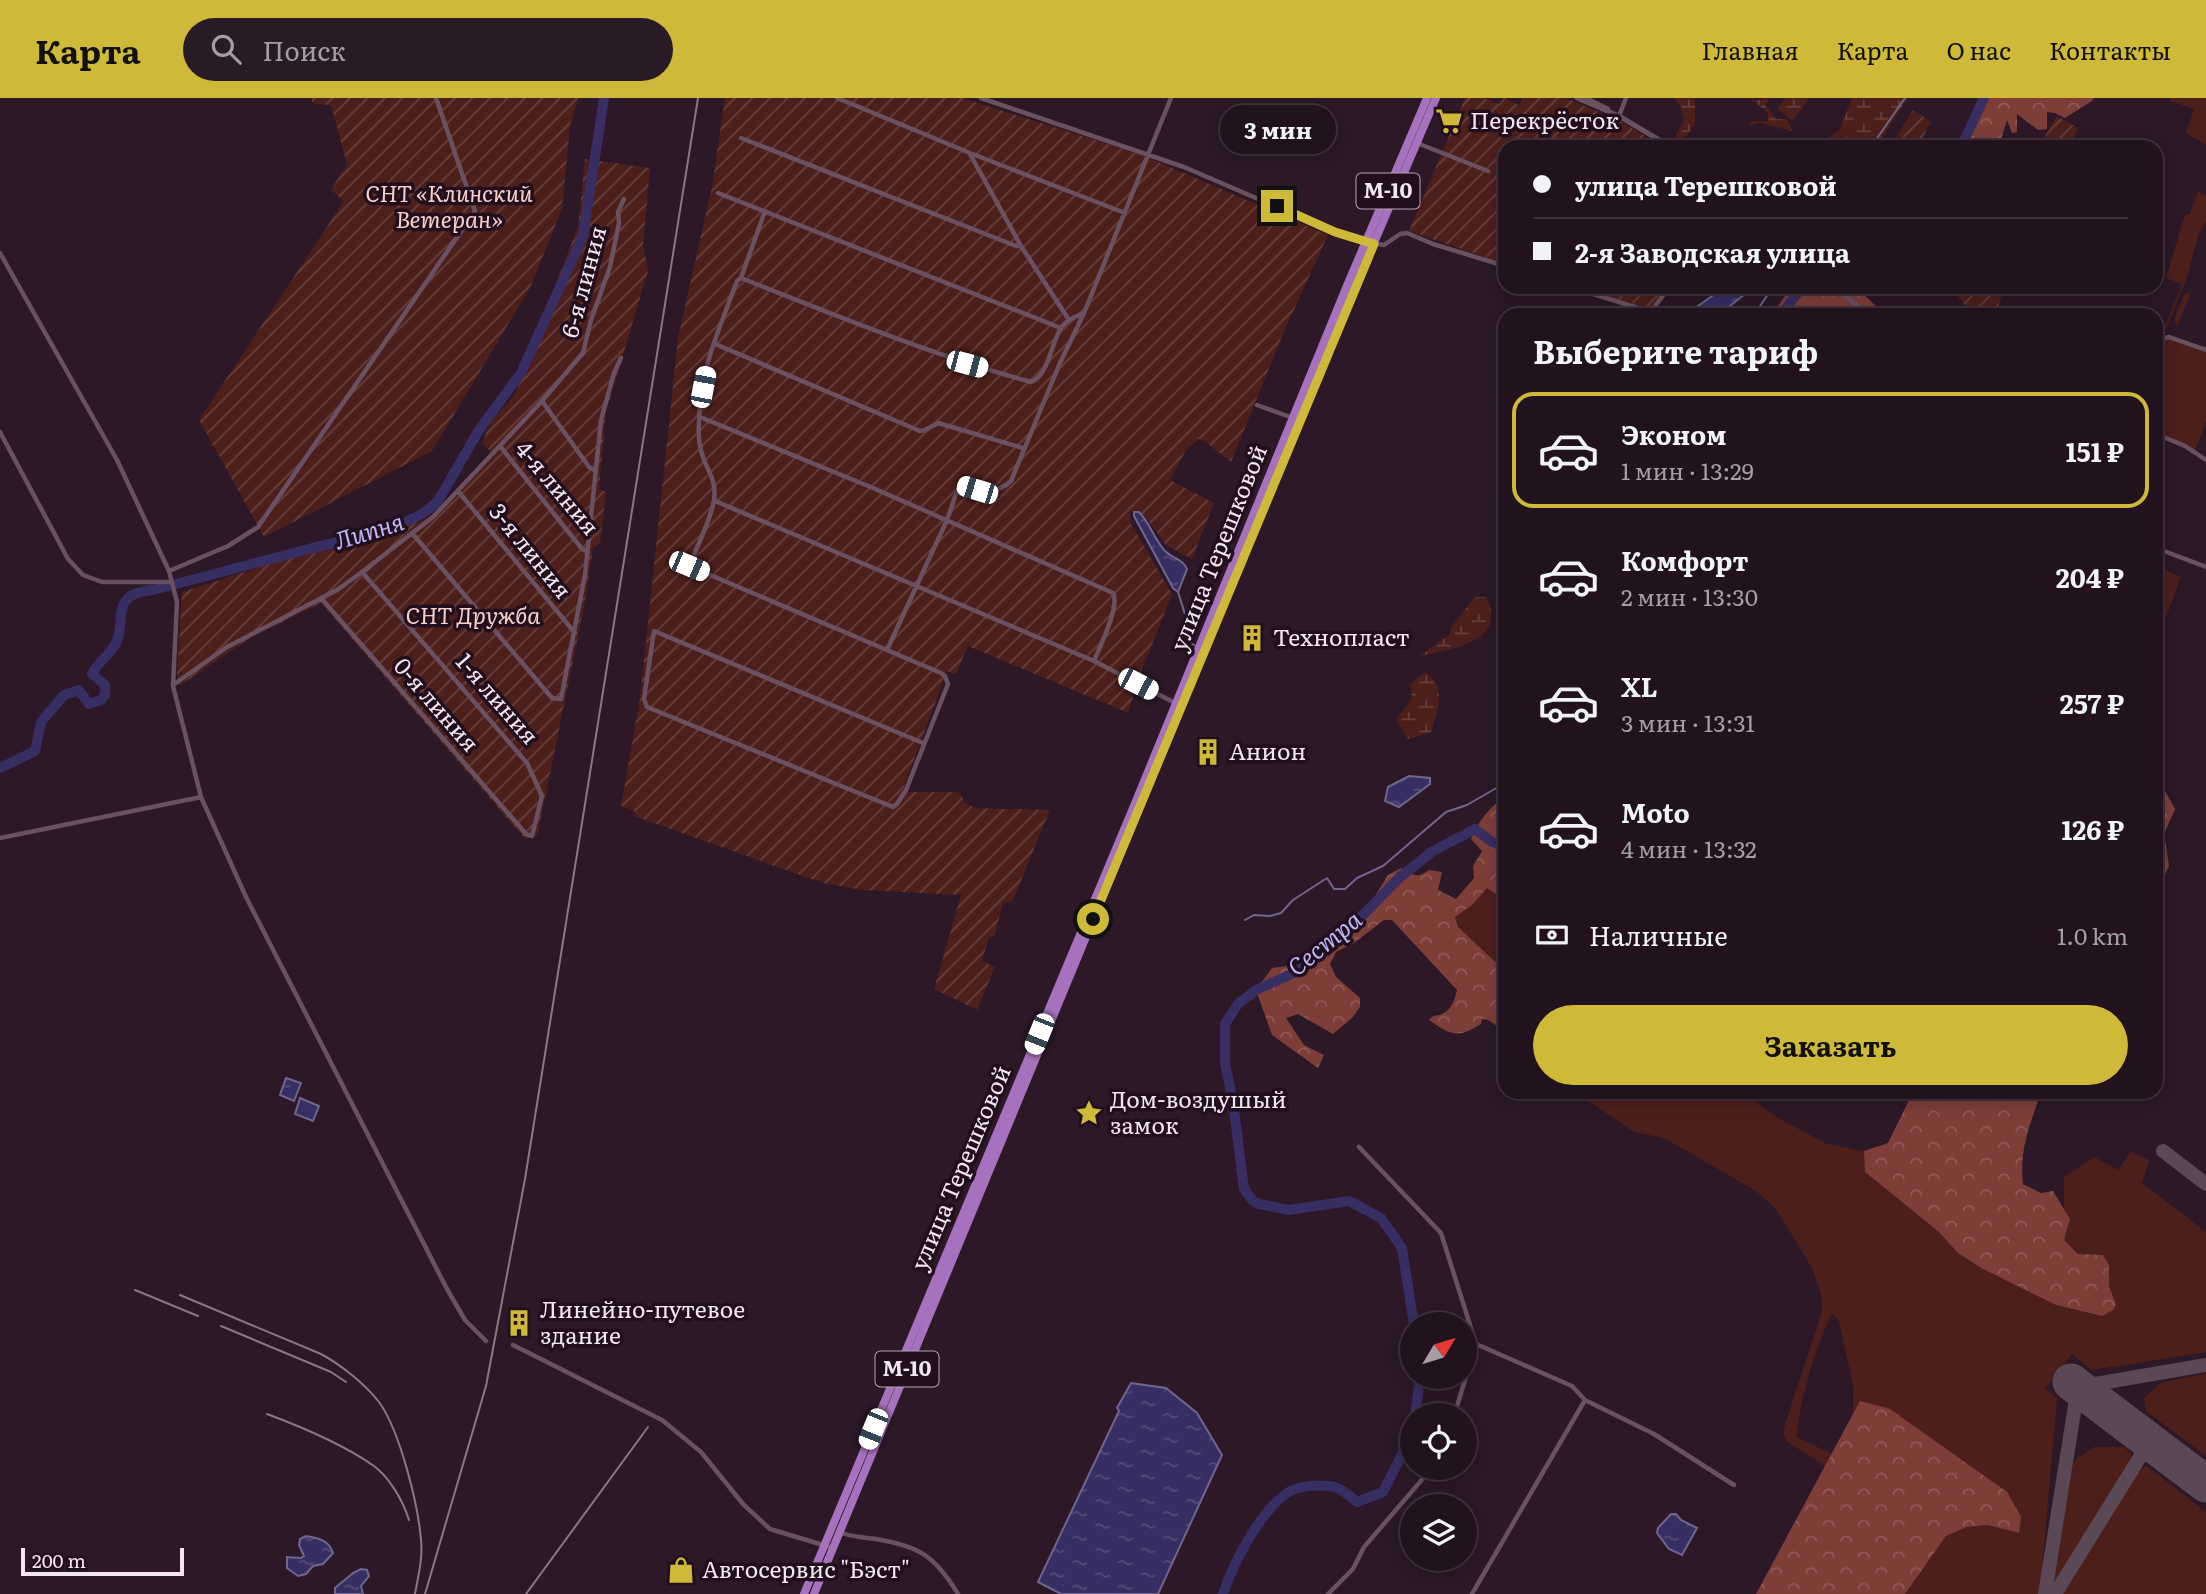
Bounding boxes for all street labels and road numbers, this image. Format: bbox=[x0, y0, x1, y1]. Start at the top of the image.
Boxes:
road number: М-10 bbox=[1356, 174, 1420, 208]
street label: 6-я линия bbox=[551, 222, 613, 341]
street label: 4-я линия bbox=[509, 432, 608, 541]
street label: улица Терешковой bbox=[1160, 439, 1274, 656]
street label: 3-я линия bbox=[482, 495, 581, 605]
street label: 1-я линия bbox=[449, 645, 548, 751]
street label: 0-я линия bbox=[387, 649, 488, 758]
street label: улица Терешковой bbox=[901, 1059, 1018, 1275]
road number: М-10 bbox=[876, 1352, 939, 1386]

